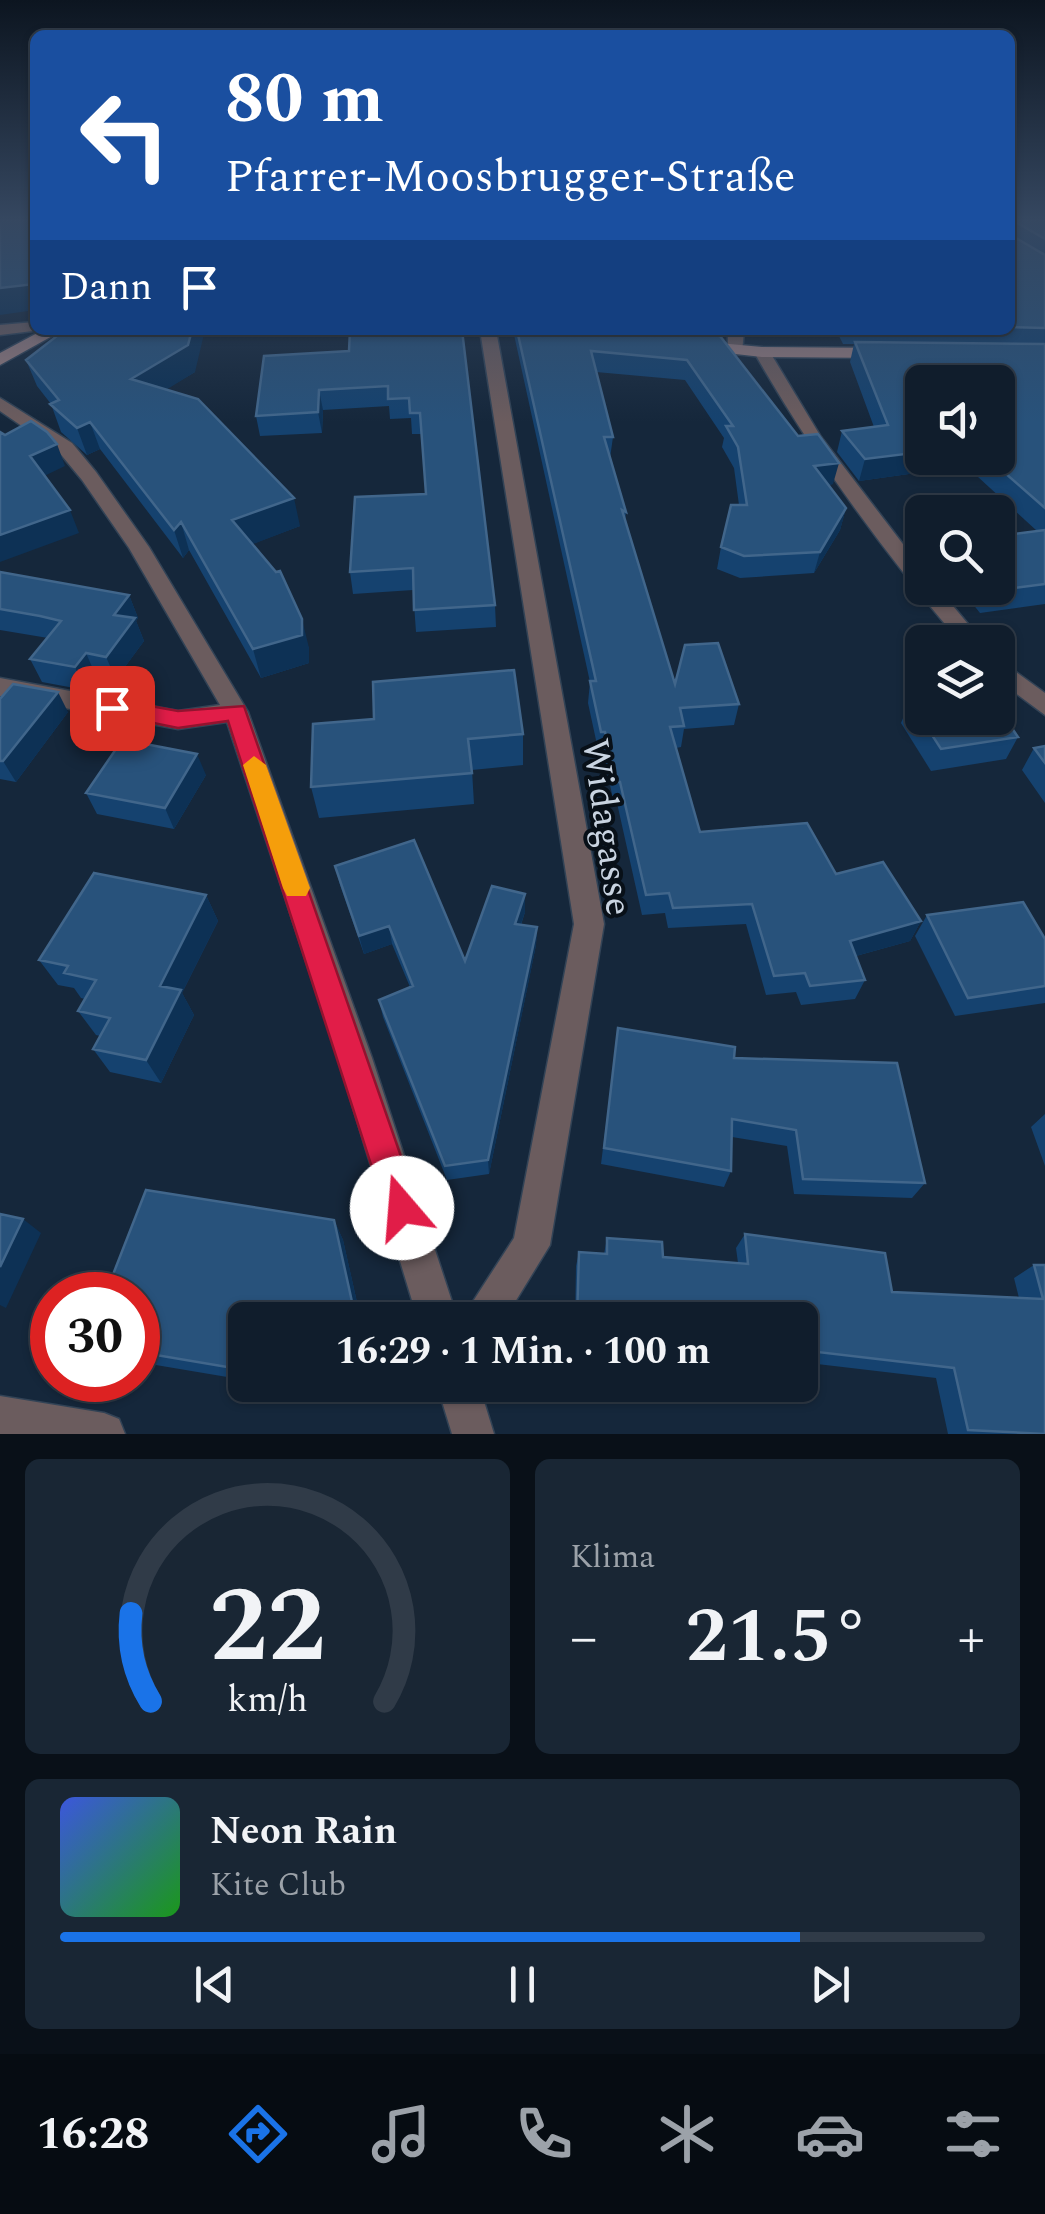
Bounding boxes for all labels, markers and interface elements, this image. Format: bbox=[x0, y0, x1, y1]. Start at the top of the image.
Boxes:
text: 80 m bbox=[225, 47, 384, 153]
icon: left bbox=[60, 70, 190, 200]
text: Pfarrer-Moosbrugger-Straße bbox=[225, 143, 796, 212]
text: Dann bbox=[60, 259, 152, 317]
icon: arrive bbox=[172, 260, 227, 315]
map controls bbox=[905, 365, 1015, 735]
button: sound bbox=[905, 365, 1015, 475]
button: search bbox=[905, 495, 1015, 605]
button: layers bbox=[905, 625, 1015, 735]
pin bbox=[70, 666, 155, 751]
icon: arrive bbox=[85, 681, 140, 736]
street label: Widagasse bbox=[565, 735, 647, 920]
position arrow bbox=[350, 1156, 454, 1260]
speed limit sign: 30 bbox=[30, 1272, 160, 1402]
text: 16:29 · 1 Min. · 100 m bbox=[335, 1323, 711, 1381]
text: Klima bbox=[570, 1533, 655, 1582]
text: 22 bbox=[209, 1549, 326, 1707]
text: 21.5° bbox=[686, 1581, 869, 1695]
text: − bbox=[570, 1597, 598, 1680]
text: + bbox=[957, 1597, 985, 1680]
text: km/h bbox=[227, 1673, 308, 1728]
text: Neon Rain bbox=[210, 1803, 397, 1861]
text: Kite Club bbox=[210, 1861, 346, 1910]
icon: previous bbox=[187, 1957, 242, 2012]
icon: pause bbox=[495, 1957, 550, 2012]
icon: next bbox=[803, 1957, 858, 2012]
icon: directions bbox=[223, 2099, 293, 2169]
icon: music bbox=[366, 2099, 436, 2169]
icon: phone bbox=[509, 2099, 579, 2169]
icon: climate bbox=[652, 2099, 722, 2169]
icon: car bbox=[795, 2099, 865, 2169]
icon: filters bbox=[938, 2099, 1008, 2169]
text: 16:28 bbox=[37, 2100, 150, 2169]

